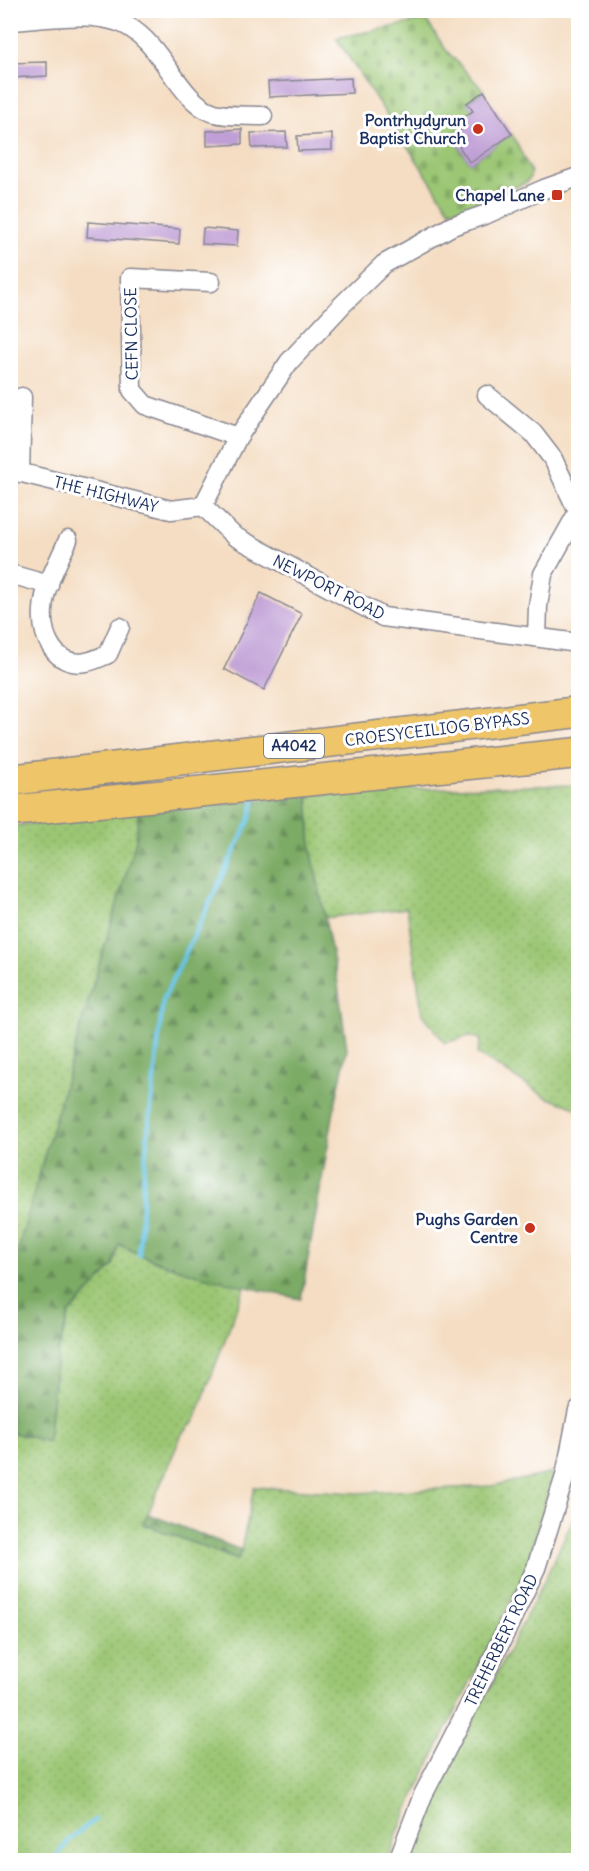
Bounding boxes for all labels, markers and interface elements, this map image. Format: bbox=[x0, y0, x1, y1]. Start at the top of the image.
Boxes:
place label: Pontrhydyrun Baptist Church bbox=[359, 110, 466, 149]
marker: Pontrhydyrun Baptist Church bbox=[471, 122, 485, 136]
place label: Chapel Lane bbox=[455, 185, 545, 206]
marker: Chapel Lane bbox=[550, 188, 564, 202]
street label: CEFN CLOSE bbox=[120, 287, 142, 381]
street label: THE HIGHWAY bbox=[52, 471, 160, 517]
street label: NEWPORT ROAD bbox=[270, 550, 388, 624]
street label: CROESYCEILIOG BYPASS bbox=[343, 708, 531, 750]
road number: A4042 bbox=[264, 734, 324, 758]
place label: Pughs Garden Centre bbox=[416, 1209, 518, 1247]
marker: Pughs Garden Centre bbox=[523, 1221, 537, 1235]
street label: TREHERBERT ROAD bbox=[460, 1570, 542, 1710]

